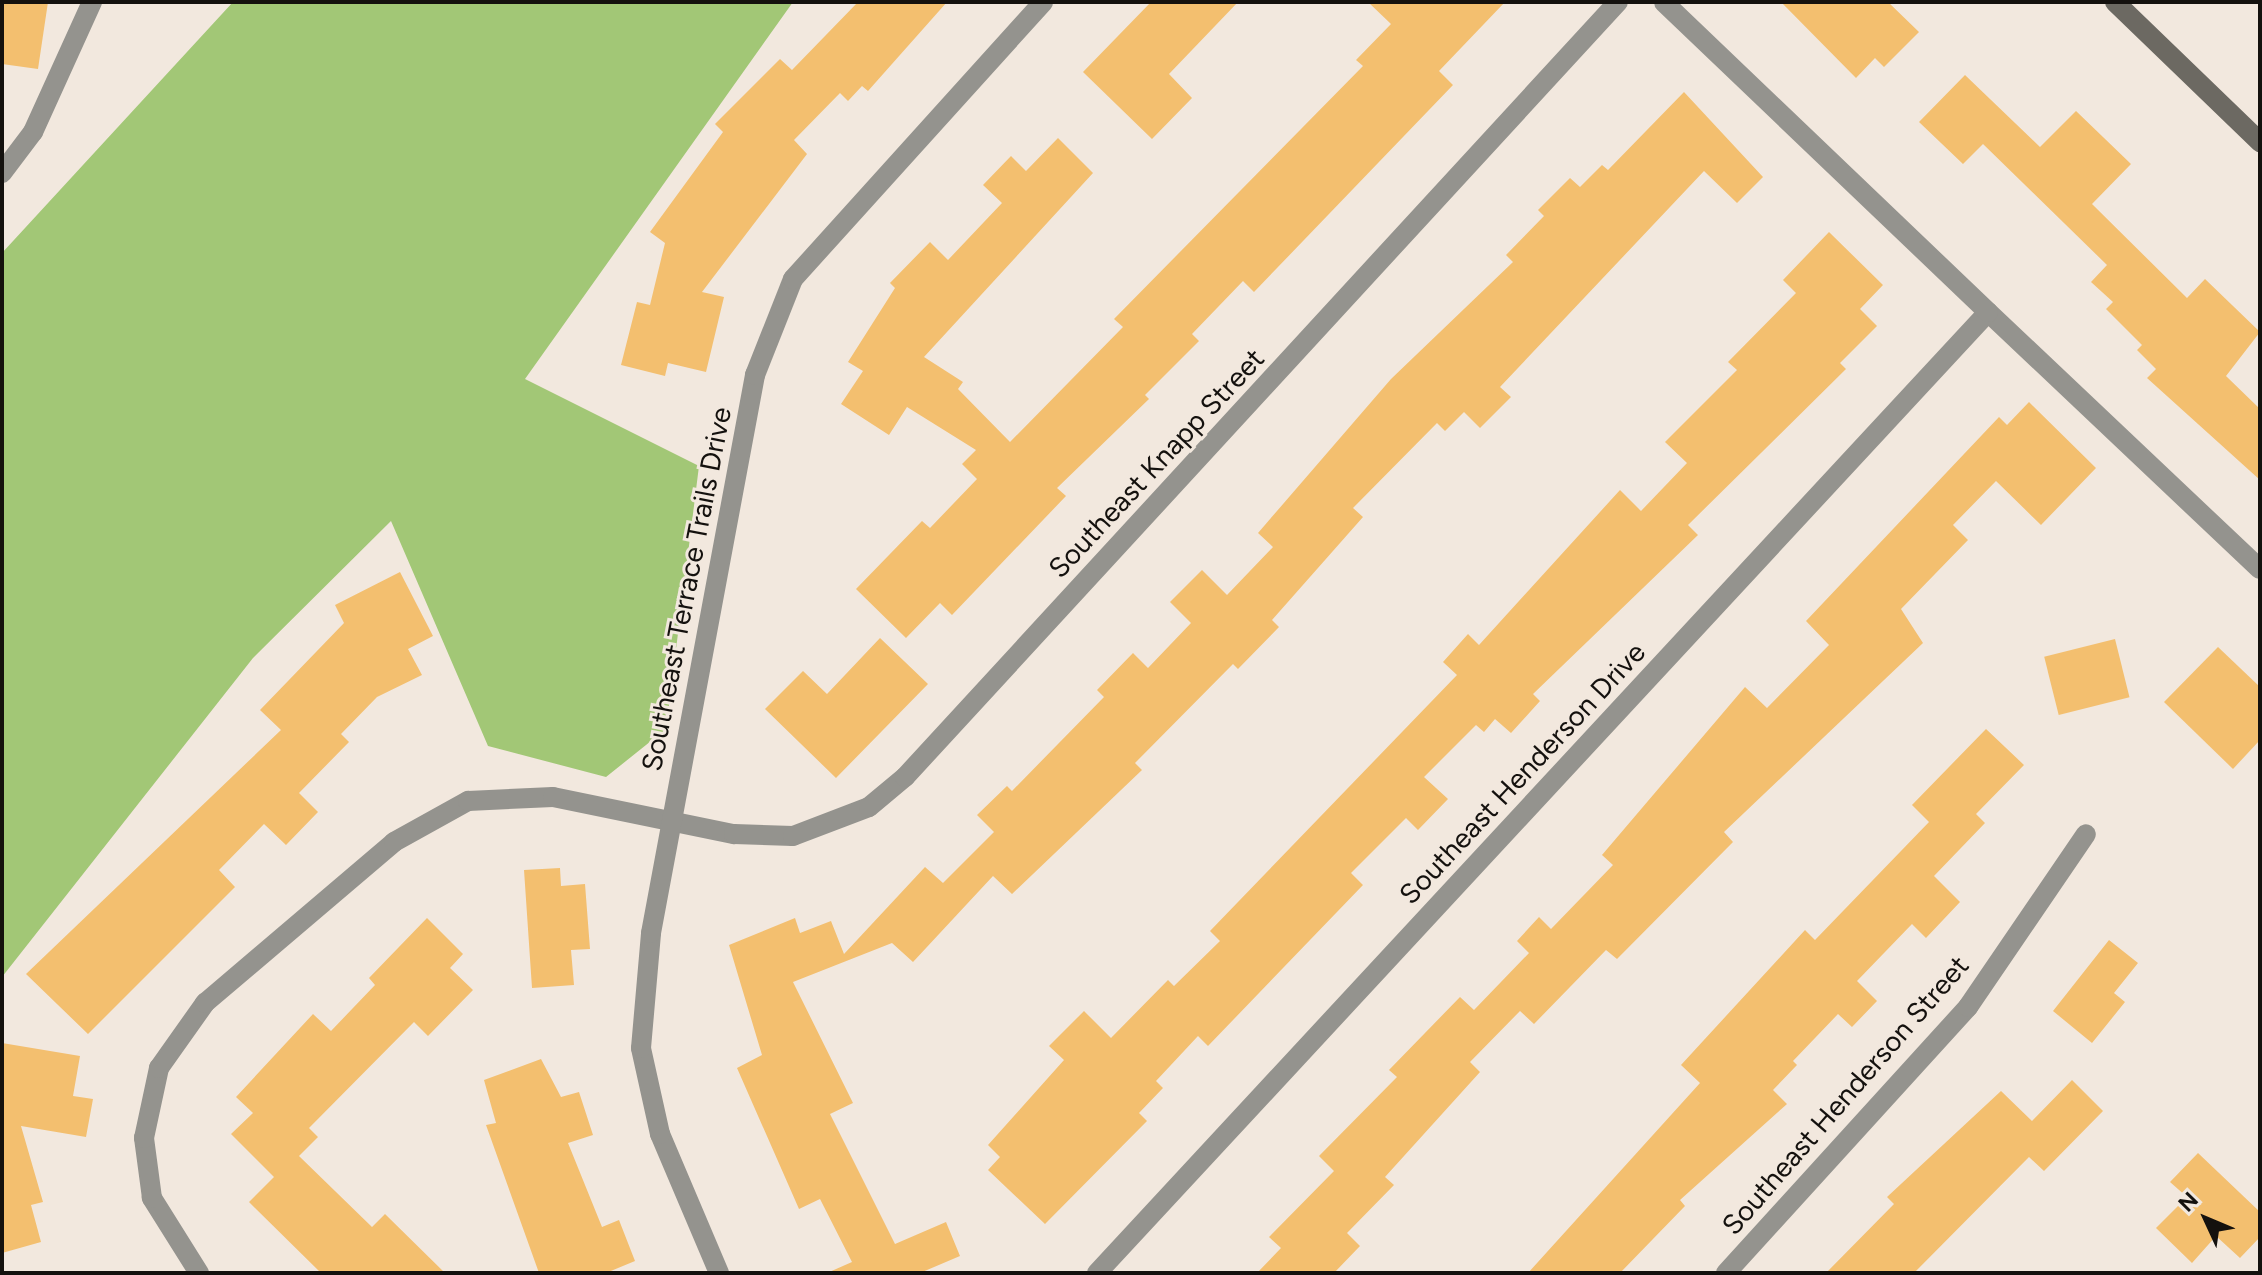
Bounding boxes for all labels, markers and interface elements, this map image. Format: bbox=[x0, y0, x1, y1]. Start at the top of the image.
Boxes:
street label: Southeast Knapp Street bbox=[1041, 342, 1271, 584]
street label: Southeast Terrace Trails Drive bbox=[634, 404, 738, 774]
street label: Southeast Henderson Drive bbox=[1392, 635, 1652, 911]
street label: Southeast Henderson Street bbox=[1715, 949, 1975, 1241]
north arrow bbox=[2166, 1179, 2246, 1259]
text: N bbox=[2173, 1186, 2204, 1217]

